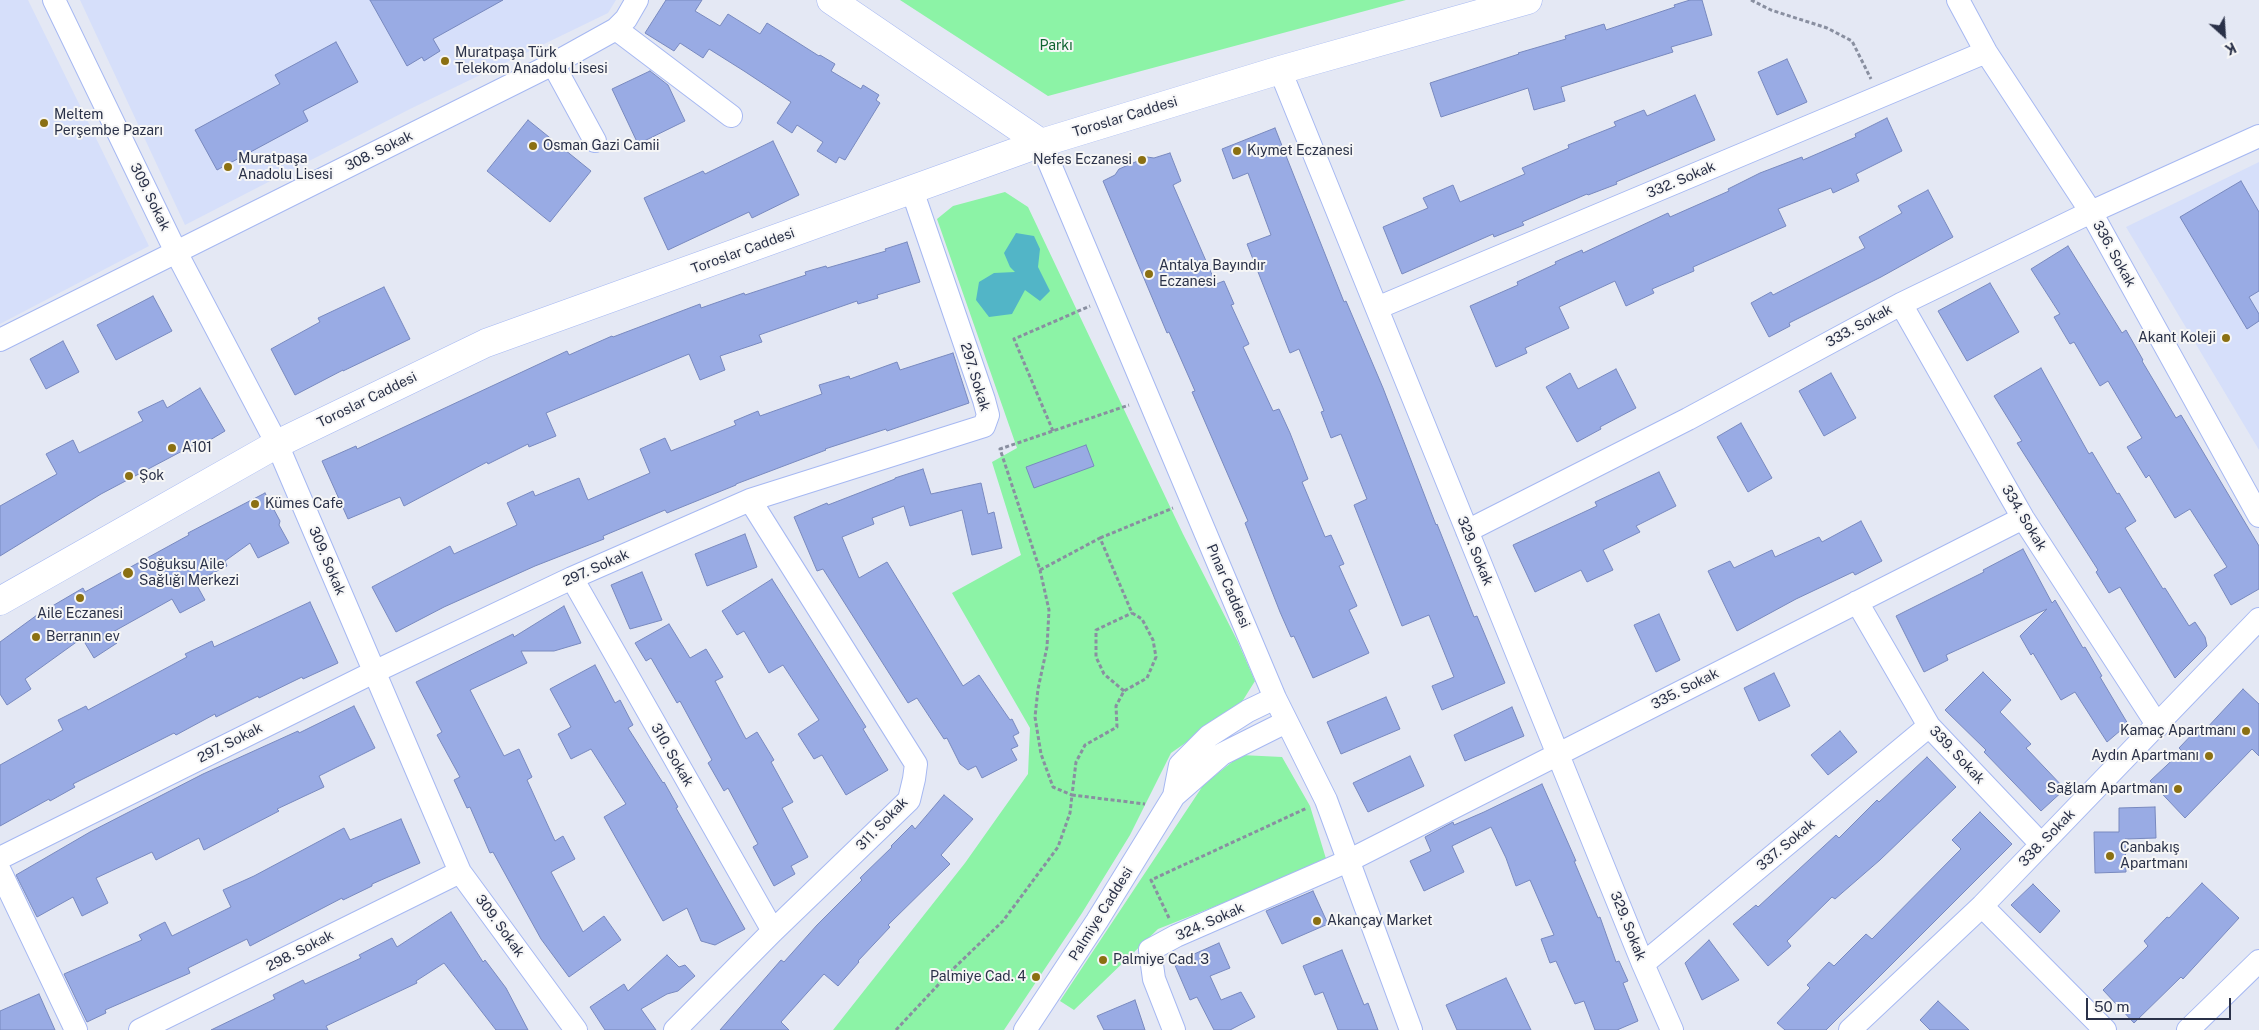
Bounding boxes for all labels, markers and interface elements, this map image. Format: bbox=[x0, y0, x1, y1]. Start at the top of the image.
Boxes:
north arrow bbox=[2199, 10, 2249, 60]
park label: Parkı bbox=[1039, 38, 1073, 54]
text: K bbox=[2223, 39, 2239, 58]
place label: Muratpaşa Türk Telekom Anadolu Lisesi bbox=[455, 45, 608, 78]
marker: Muratpaşa Türk Telekom Anadolu Lisesi bbox=[439, 55, 451, 67]
street label: Toroslar Caddesi bbox=[1071, 93, 1179, 141]
place label: Meltem Perşembe Pazarı bbox=[54, 107, 163, 140]
marker: Meltem Perşembe Pazarı bbox=[38, 117, 50, 129]
street label: 308. Sokak bbox=[342, 127, 416, 175]
place label: Osman Gazi Camii bbox=[543, 138, 660, 154]
marker: Osman Gazi Camii bbox=[527, 140, 539, 152]
place label: Kıymet Eczanesi bbox=[1247, 143, 1353, 159]
marker: Kıymet Eczanesi bbox=[1231, 145, 1243, 157]
place label: Muratpaşa Anadolu Lisesi bbox=[238, 151, 333, 184]
place label: Nefes Eczanesi bbox=[1033, 152, 1132, 168]
marker: Nefes Eczanesi bbox=[1136, 154, 1148, 166]
street label: 332. Sokak bbox=[1644, 158, 1718, 202]
street label: 309. Sokak bbox=[126, 160, 174, 234]
marker: Muratpaşa Anadolu Lisesi bbox=[222, 161, 234, 173]
street label: 336. Sokak bbox=[2089, 218, 2139, 290]
street label: Toroslar Caddesi bbox=[689, 225, 797, 277]
place label: Antalya Bayındır Eczanesi bbox=[1159, 258, 1266, 290]
marker: Antalya Bayındır Eczanesi bbox=[1143, 268, 1155, 280]
street label: 333. Sokak bbox=[1823, 301, 1895, 351]
place label: Akant Koleji bbox=[2138, 330, 2216, 346]
marker: Akant Koleji bbox=[2220, 332, 2232, 344]
street label: 297. Sokak bbox=[957, 341, 993, 413]
street label: Toroslar Caddesi bbox=[314, 369, 420, 431]
place label: A101 bbox=[182, 440, 212, 456]
marker: A101 bbox=[166, 442, 178, 454]
place label: Şok bbox=[139, 468, 164, 484]
marker: Şok bbox=[123, 470, 135, 482]
street label: 334. Sokak bbox=[1998, 482, 2050, 554]
place label: Kümes Cafe bbox=[265, 496, 343, 512]
marker: Kümes Cafe bbox=[249, 498, 261, 510]
street label: 329. Sokak bbox=[1454, 514, 1496, 588]
street label: 309. Sokak bbox=[305, 524, 349, 598]
street label: Pınar Caddesi bbox=[1203, 542, 1253, 630]
street label: 297. Sokak bbox=[560, 546, 632, 590]
place label: Soğuksu Aile Sağlığı Merkezi bbox=[139, 557, 239, 590]
marker: Soğuksu Aile Sağlığı Merkezi bbox=[121, 566, 135, 580]
marker: Aile Eczanesi bbox=[74, 592, 86, 604]
place label: Aile Eczanesi bbox=[37, 606, 123, 622]
place label: Berranın ev bbox=[46, 629, 120, 645]
marker: Berranın ev bbox=[30, 631, 42, 643]
street label: 335. Sokak bbox=[1648, 665, 1722, 713]
street label: 297. Sokak bbox=[195, 719, 265, 767]
street label: 310. Sokak bbox=[647, 720, 697, 790]
street label: 339. Sokak bbox=[1926, 722, 1988, 788]
place label: Kamaç Apartmanı bbox=[2120, 723, 2236, 739]
marker: Kamaç Apartmanı bbox=[2240, 725, 2252, 737]
place label: Aydın Apartmanı bbox=[2091, 748, 2199, 764]
marker: Aydın Apartmanı bbox=[2203, 750, 2215, 762]
place label: Sağlam Apartmanı bbox=[2047, 781, 2168, 797]
marker: Sağlam Apartmanı bbox=[2172, 783, 2184, 795]
street label: 311. Sokak bbox=[853, 794, 911, 854]
street label: 338. Sokak bbox=[2015, 806, 2079, 870]
street label: 337. Sokak bbox=[1753, 816, 1819, 874]
place label: Canbakış Apartmanı bbox=[2120, 840, 2188, 872]
marker: Canbakış Apartmanı bbox=[2104, 850, 2116, 862]
street label: Palmiye Caddesi bbox=[1065, 864, 1137, 964]
street label: 329. Sokak bbox=[1607, 889, 1649, 963]
street label: 309. Sokak bbox=[472, 892, 528, 960]
street label: 324. Sokak bbox=[1173, 899, 1247, 945]
place label: Akançay Market bbox=[1327, 913, 1433, 929]
marker: Akançay Market bbox=[1311, 915, 1323, 927]
street label: 298. Sokak bbox=[264, 927, 336, 975]
place label: Palmiye Cad. 3 bbox=[1113, 952, 1209, 968]
marker: Palmiye Cad. 3 bbox=[1097, 954, 1109, 966]
place label: Palmiye Cad. 4 bbox=[930, 969, 1026, 985]
marker: Palmiye Cad. 4 bbox=[1030, 971, 1042, 983]
scale bar bbox=[2089, 988, 2234, 1020]
text: 50 m bbox=[2094, 998, 2129, 1015]

